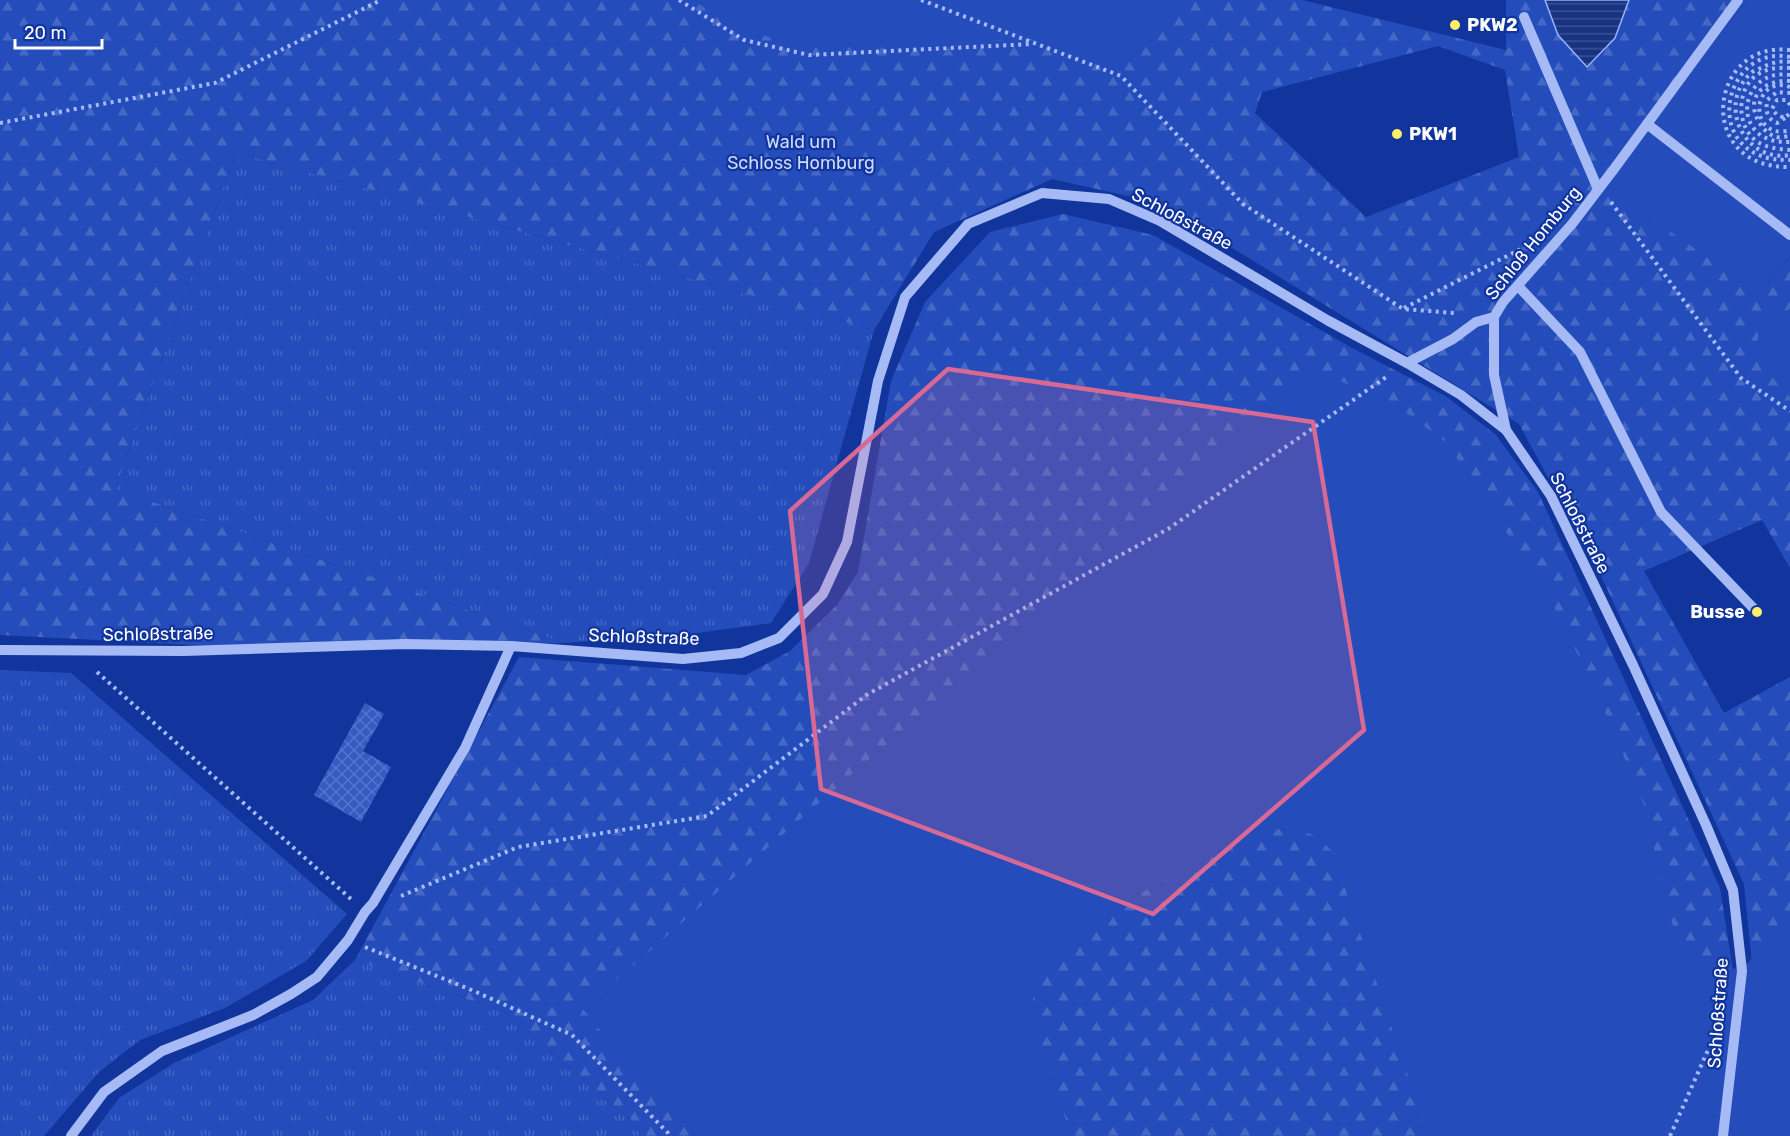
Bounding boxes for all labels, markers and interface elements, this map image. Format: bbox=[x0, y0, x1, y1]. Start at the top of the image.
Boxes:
scale bar bbox=[15, 12, 102, 50]
place label: PKW2 bbox=[1467, 14, 1518, 36]
marker: PKW2 bbox=[1448, 18, 1462, 32]
text: 20 m bbox=[24, 22, 66, 44]
place label: PKW1 bbox=[1409, 123, 1457, 145]
marker: PKW1 bbox=[1390, 127, 1404, 141]
park label: Wald um Schloss Homburg bbox=[727, 131, 875, 174]
street label: Schloß Homburg bbox=[1480, 182, 1586, 304]
street label: Schloßstraße bbox=[1128, 183, 1236, 255]
street label: Schloßstraße bbox=[1545, 469, 1615, 577]
place label: Busse bbox=[1690, 601, 1745, 623]
marker: Busse bbox=[1750, 605, 1764, 619]
street label: Schloßstraße bbox=[102, 622, 214, 646]
street label: Schloßstraße bbox=[588, 624, 700, 650]
street label: Schloßstraße bbox=[1703, 957, 1733, 1069]

